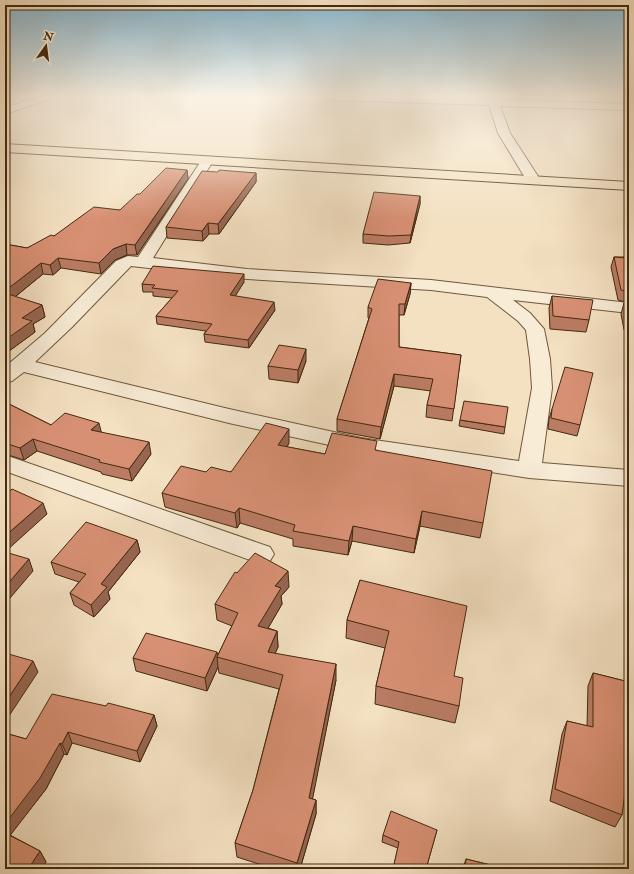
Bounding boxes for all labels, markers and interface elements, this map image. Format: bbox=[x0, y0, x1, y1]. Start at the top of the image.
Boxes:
north arrow bbox=[26, 26, 66, 66]
text: N bbox=[41, 29, 56, 45]

